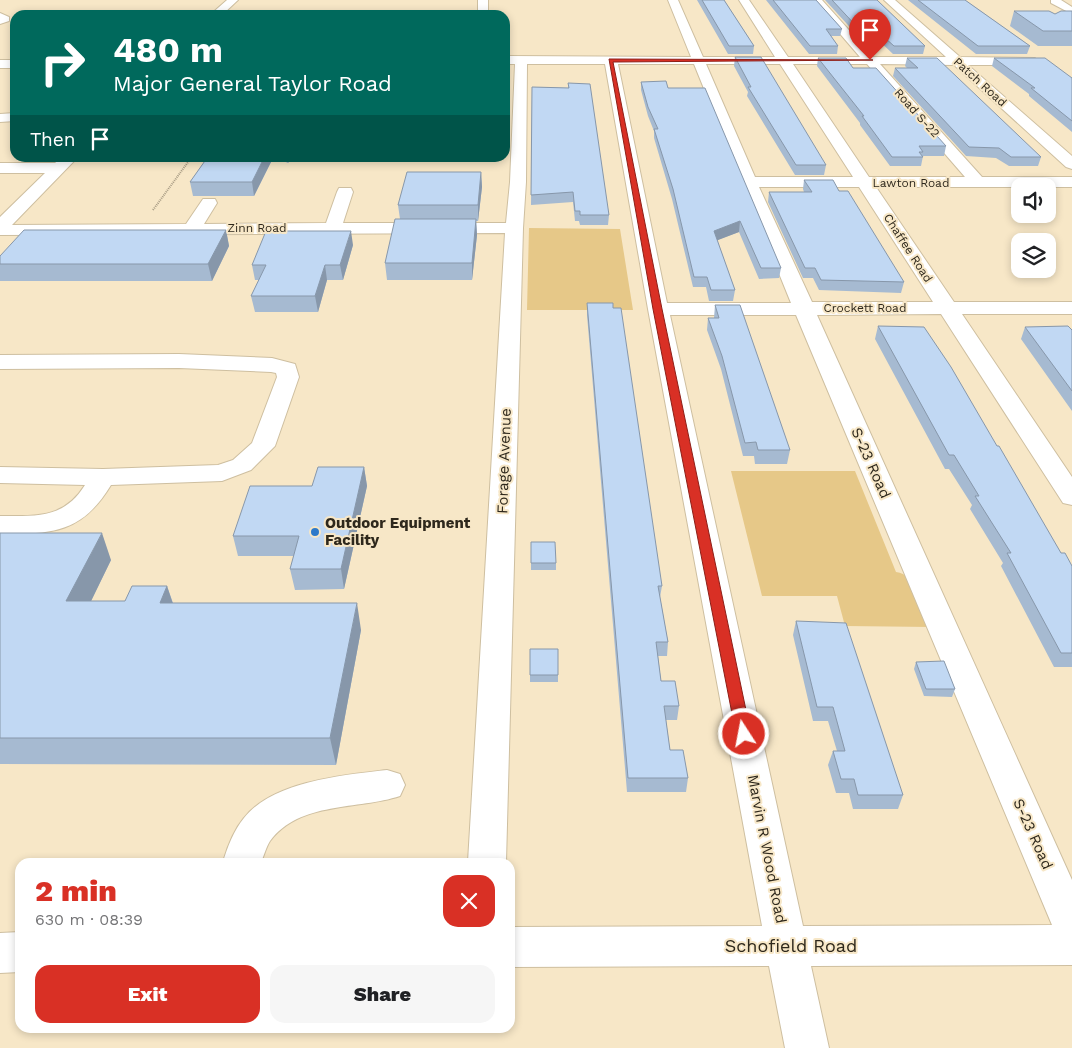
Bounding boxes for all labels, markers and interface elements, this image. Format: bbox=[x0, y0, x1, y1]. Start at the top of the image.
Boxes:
pin bbox=[849, 9, 891, 60]
icon: arrive bbox=[856, 16, 884, 44]
text: 480 m bbox=[113, 29, 223, 71]
icon: right bbox=[30, 30, 95, 95]
street label: Patch Road bbox=[951, 55, 1009, 109]
text: Major General Taylor Road bbox=[113, 71, 392, 96]
street label: Road S-22 bbox=[891, 86, 943, 140]
icon: arrive bbox=[86, 125, 114, 153]
text: Then bbox=[30, 128, 76, 151]
street label: Lawton Road bbox=[873, 176, 949, 190]
map controls bbox=[1011, 178, 1056, 278]
button: sound bbox=[1011, 178, 1056, 223]
street label: Chaffee Road bbox=[881, 211, 935, 285]
street label: Zinn Road bbox=[228, 221, 287, 235]
button: layers bbox=[1011, 233, 1056, 278]
street label: Crockett Road bbox=[824, 301, 906, 315]
street label: Forage Avenue bbox=[493, 408, 515, 514]
street label: S-23 Road bbox=[847, 425, 895, 501]
place label: Outdoor Equipment Facility bbox=[325, 514, 471, 549]
marker: Outdoor Equipment Facility bbox=[309, 526, 321, 538]
position arrow bbox=[717, 707, 769, 759]
street label: Marvin R Wood Road bbox=[744, 773, 790, 925]
street label: S-23 Road bbox=[1009, 796, 1057, 872]
text: 2 min bbox=[35, 873, 117, 908]
button: close bbox=[443, 875, 495, 927]
text: 630 m · 08:39 bbox=[35, 910, 143, 929]
street label: Schofield Road bbox=[725, 935, 857, 956]
button: Exit bbox=[35, 965, 260, 1023]
button: Share bbox=[270, 965, 495, 1023]

